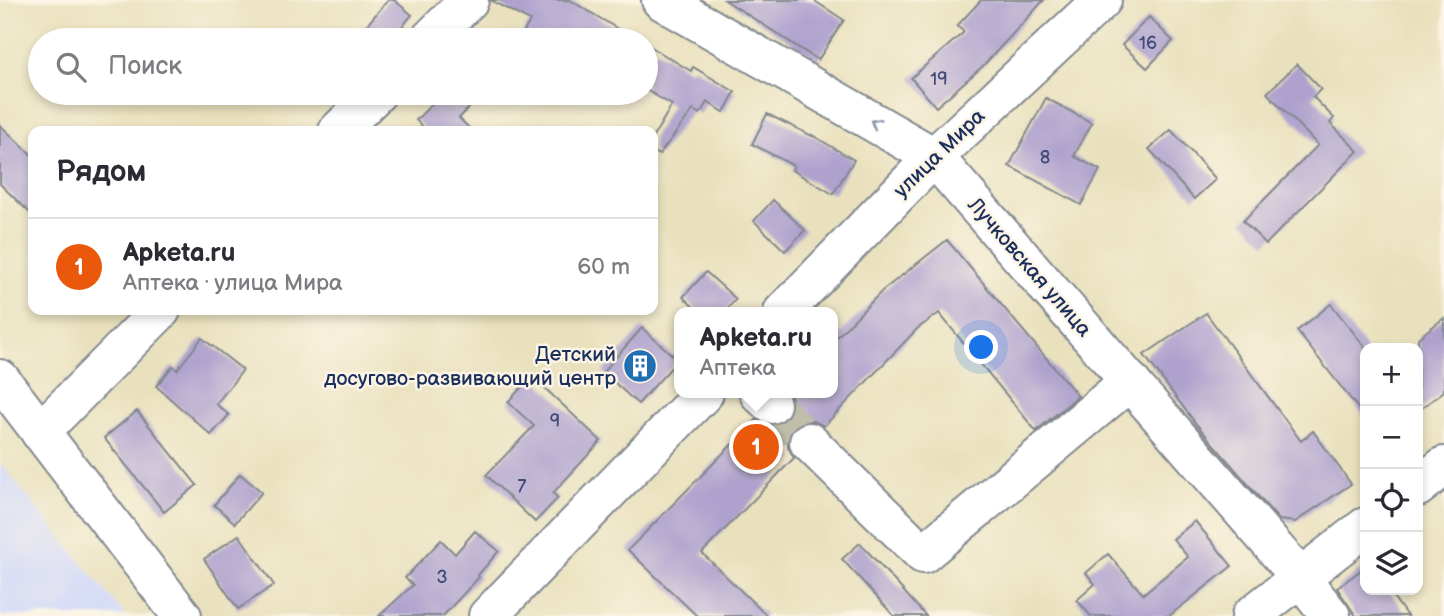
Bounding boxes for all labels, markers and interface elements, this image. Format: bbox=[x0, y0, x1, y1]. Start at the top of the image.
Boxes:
search box bbox=[28, 28, 658, 105]
house number: 16 bbox=[1139, 33, 1157, 54]
icon: search bbox=[52, 48, 90, 86]
text: Поиск bbox=[108, 51, 182, 82]
house number: 19 bbox=[930, 69, 948, 90]
street label: улица Мира bbox=[888, 103, 991, 203]
one-way arrow bbox=[869, 118, 882, 131]
house number: 8 bbox=[1040, 147, 1050, 168]
text: Рядом bbox=[56, 154, 146, 190]
street label: Лучковская улица bbox=[962, 192, 1097, 342]
text: Apketa.ru bbox=[123, 238, 235, 269]
text: 1 bbox=[74, 253, 84, 281]
text: 60 m bbox=[577, 253, 630, 281]
text: Аптека · улица Мира bbox=[123, 269, 343, 297]
popup bbox=[674, 307, 838, 398]
text: Apketa.ru bbox=[700, 323, 812, 354]
your location bbox=[964, 330, 998, 364]
place label: Детский досугово-развивающий центр bbox=[324, 342, 616, 391]
map controls bbox=[1360, 343, 1423, 595]
button: + bbox=[1360, 343, 1423, 406]
building icon: Детский досугово-развивающий центр bbox=[621, 347, 659, 385]
text: Аптека bbox=[700, 354, 776, 382]
button: − bbox=[1360, 406, 1423, 469]
house number: 9 bbox=[550, 411, 560, 432]
pin: 1 bbox=[733, 421, 779, 473]
button: locate bbox=[1360, 469, 1423, 532]
house number: 7 bbox=[518, 476, 527, 497]
button: layers bbox=[1360, 532, 1423, 595]
house number: 3 bbox=[436, 567, 448, 588]

